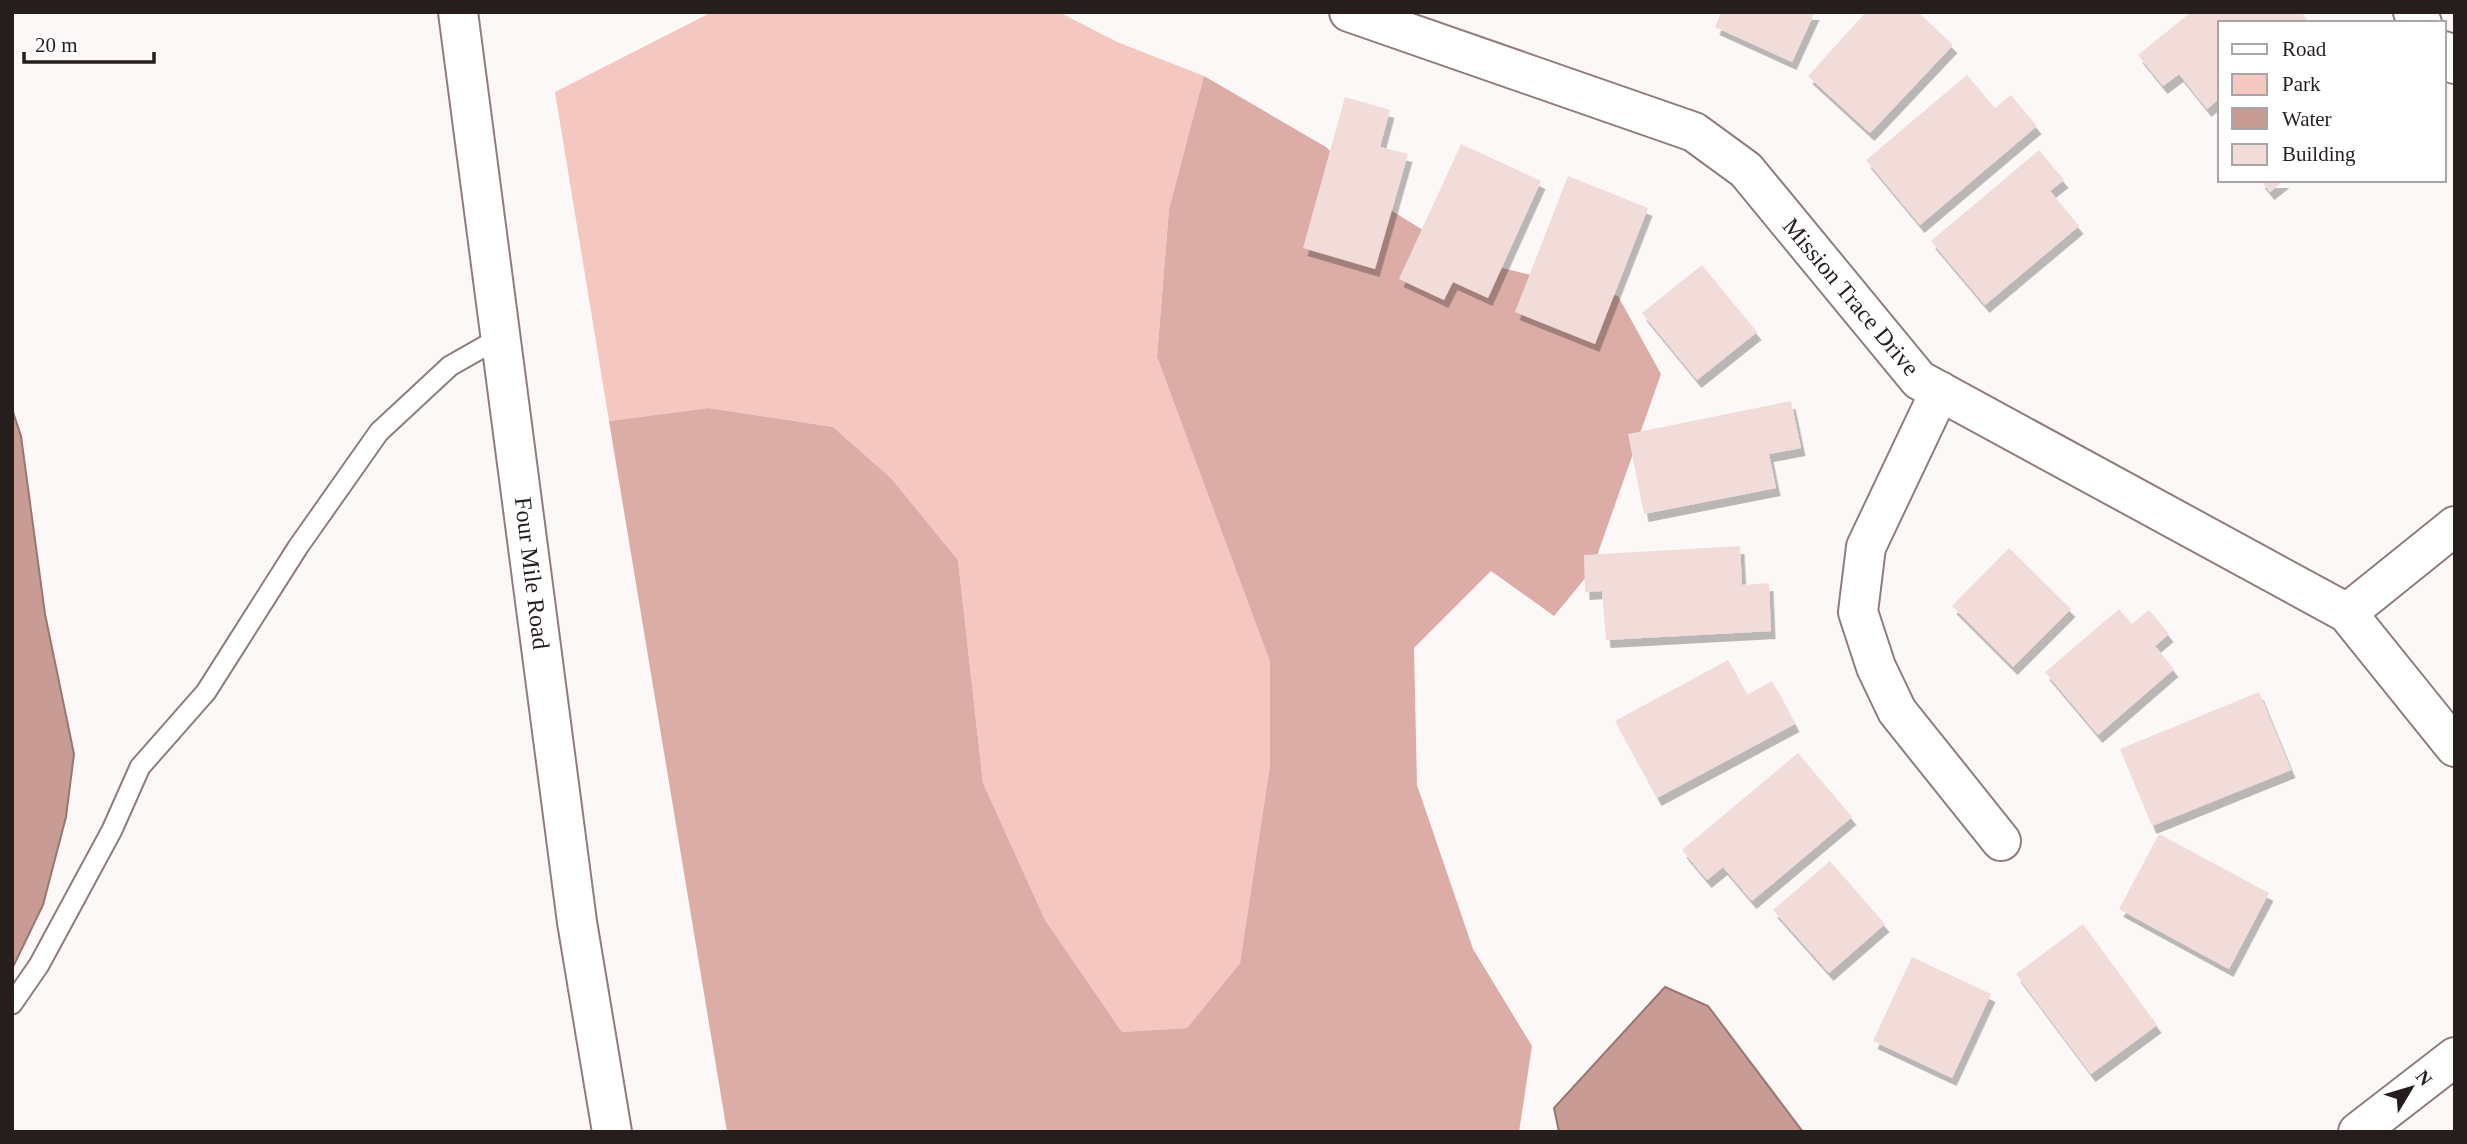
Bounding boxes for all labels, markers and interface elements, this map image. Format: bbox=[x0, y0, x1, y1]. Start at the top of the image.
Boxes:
scale bar bbox=[24, 21, 154, 65]
legend bbox=[2218, 21, 2446, 182]
text: 20 m bbox=[35, 33, 78, 57]
text: Road bbox=[2282, 37, 2327, 61]
text: Park bbox=[2282, 72, 2321, 96]
text: Water bbox=[2282, 107, 2332, 131]
text: Building bbox=[2282, 142, 2356, 166]
street label: Mission Trace Drive bbox=[1778, 213, 1924, 381]
street label: Four Mile Road bbox=[510, 495, 554, 651]
north arrow bbox=[2376, 1053, 2446, 1123]
text: N bbox=[2412, 1066, 2437, 1090]

